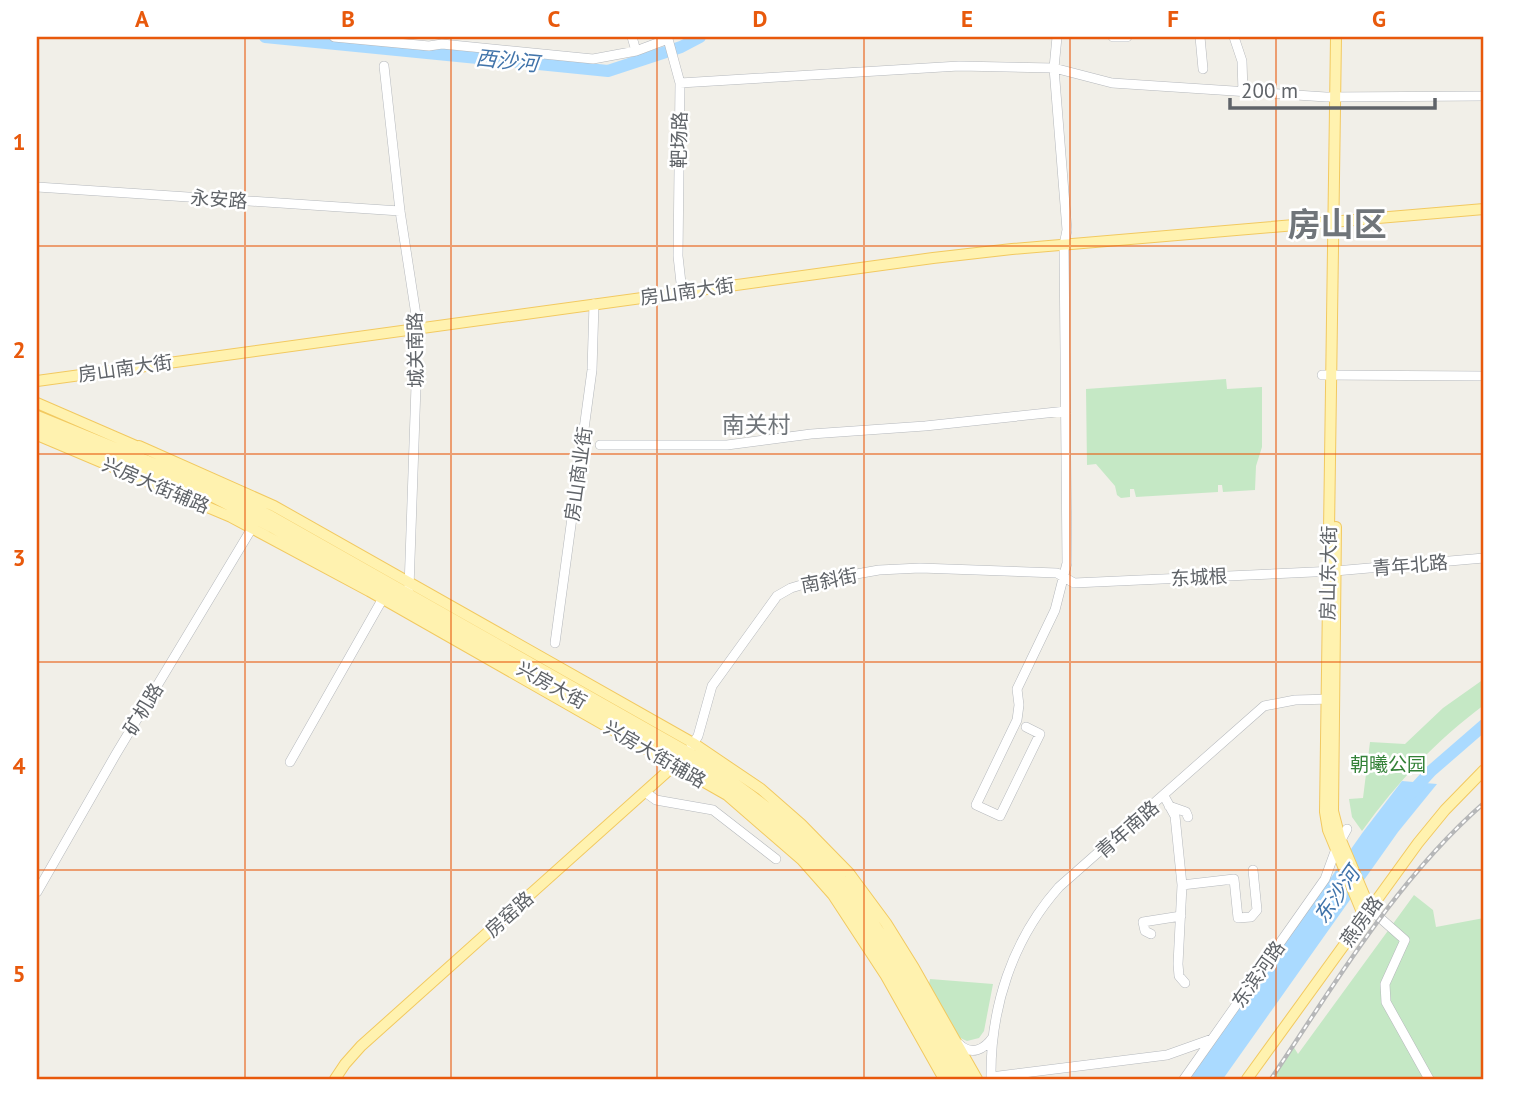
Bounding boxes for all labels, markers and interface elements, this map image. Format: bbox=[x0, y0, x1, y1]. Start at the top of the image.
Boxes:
text: A bbox=[135, 4, 149, 33]
text: B bbox=[341, 4, 355, 33]
text: C bbox=[548, 4, 561, 33]
text: D bbox=[753, 4, 767, 33]
text: E bbox=[961, 4, 973, 33]
text: F bbox=[1167, 4, 1179, 33]
text: G bbox=[1372, 4, 1386, 33]
water label: 西沙河 bbox=[474, 44, 544, 78]
scale bar bbox=[1230, 66, 1435, 110]
text: 200 m bbox=[1241, 77, 1298, 104]
street label: 靶场路 bbox=[667, 111, 691, 169]
text: 1 bbox=[12, 127, 26, 156]
street label: 永安路 bbox=[190, 185, 248, 213]
district label: 房山区 bbox=[1288, 202, 1387, 245]
street label: 房山南大街 bbox=[638, 273, 736, 309]
street label: 城关南路 bbox=[402, 312, 428, 388]
text: 2 bbox=[12, 335, 26, 364]
street label: 房山南大街 bbox=[76, 350, 174, 386]
district label: 南关村 bbox=[722, 410, 791, 439]
street label: 房山商业街 bbox=[560, 425, 596, 523]
street label: 兴房大街辅路 bbox=[99, 452, 213, 518]
street label: 房山东大街 bbox=[1315, 525, 1341, 621]
text: 3 bbox=[12, 543, 26, 572]
street label: 青年北路 bbox=[1371, 550, 1449, 580]
street label: 南斜街 bbox=[799, 563, 859, 597]
street label: 东城根 bbox=[1170, 564, 1228, 590]
street label: 兴房大街 bbox=[513, 656, 591, 714]
street label: 矿机路 bbox=[118, 678, 168, 740]
street label: 兴房大街辅路 bbox=[600, 715, 710, 793]
text: 4 bbox=[12, 751, 26, 780]
park label: 朝曦公园 bbox=[1350, 752, 1426, 776]
street label: 青年南路 bbox=[1090, 795, 1164, 863]
water label: 东沙河 bbox=[1307, 858, 1368, 928]
street label: 房窑路 bbox=[480, 886, 538, 942]
street label: 燕房路 bbox=[1335, 891, 1387, 951]
street label: 东滨河路 bbox=[1226, 936, 1290, 1012]
text: 5 bbox=[12, 959, 26, 988]

